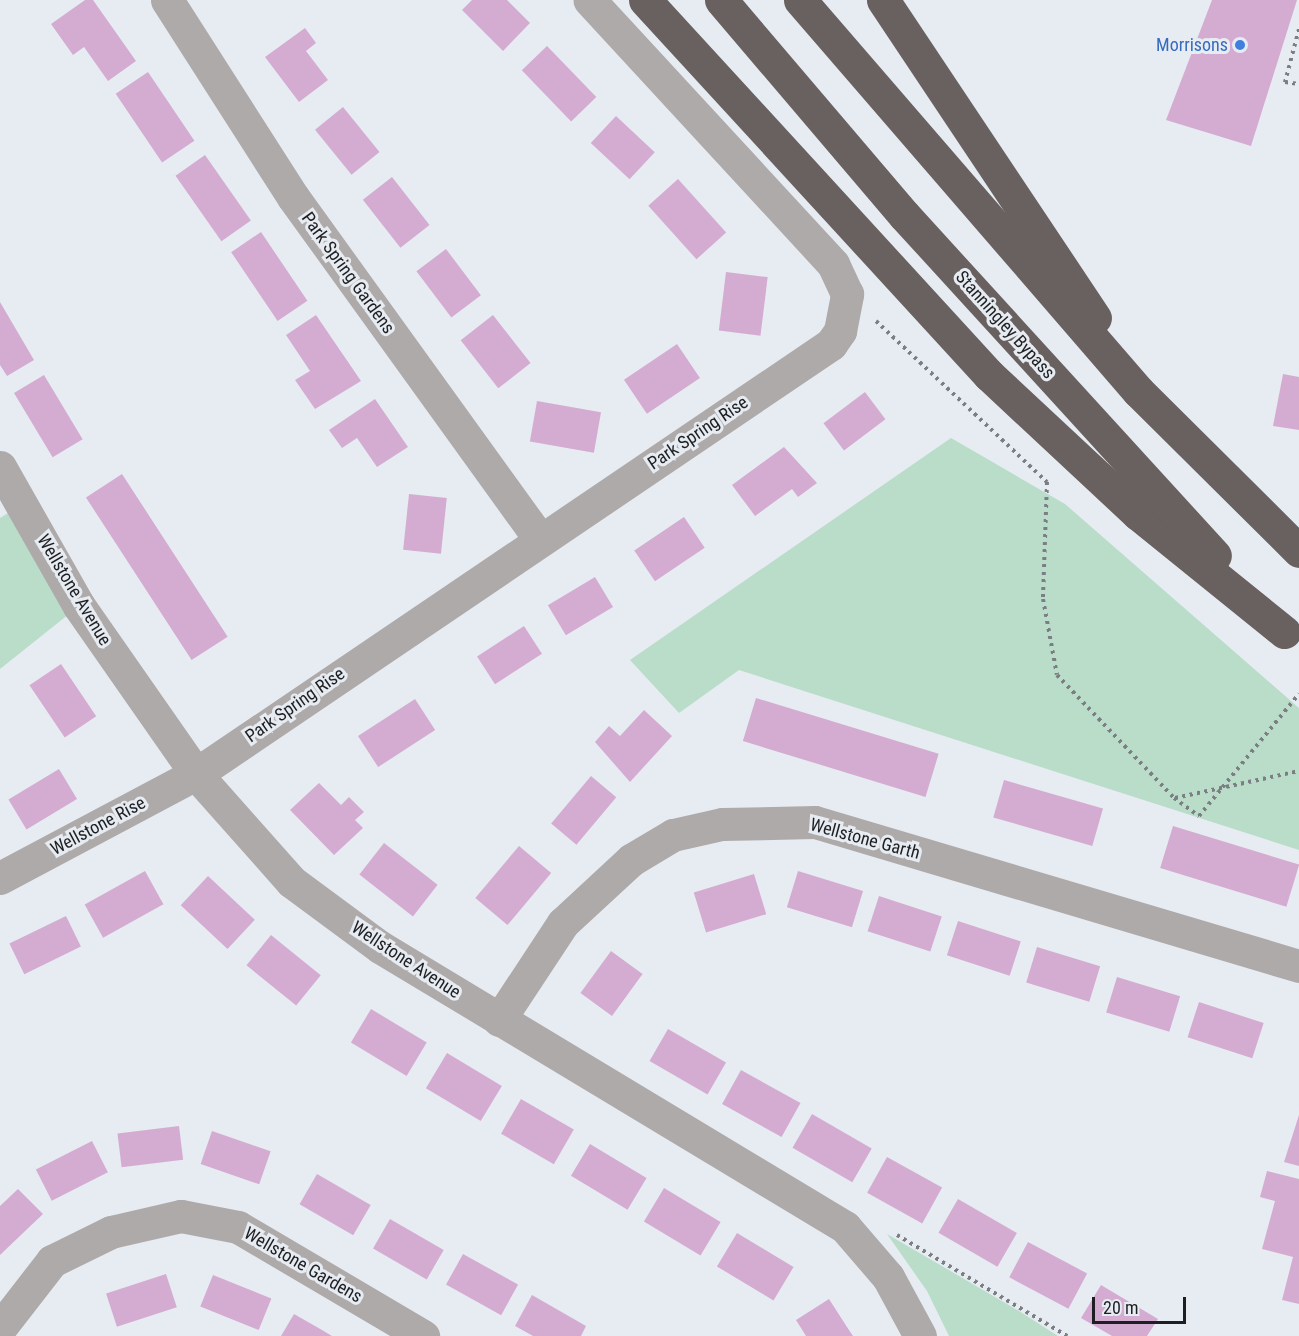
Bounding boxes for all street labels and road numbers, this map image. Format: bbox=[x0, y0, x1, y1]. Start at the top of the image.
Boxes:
street label: Park Spring Gardens bbox=[297, 208, 399, 338]
street label: Stanningley Bypass bbox=[951, 267, 1059, 383]
street label: Park Spring Rise bbox=[644, 392, 752, 474]
street label: Wellstone Avenue bbox=[32, 531, 116, 649]
street label: Park Spring Rise bbox=[241, 663, 349, 747]
street label: Wellstone Rise bbox=[47, 792, 149, 860]
street label: Wellstone Garth bbox=[808, 814, 922, 864]
street label: Wellstone Avenue bbox=[347, 917, 465, 1003]
street label: Wellstone Gardens bbox=[240, 1222, 366, 1308]

